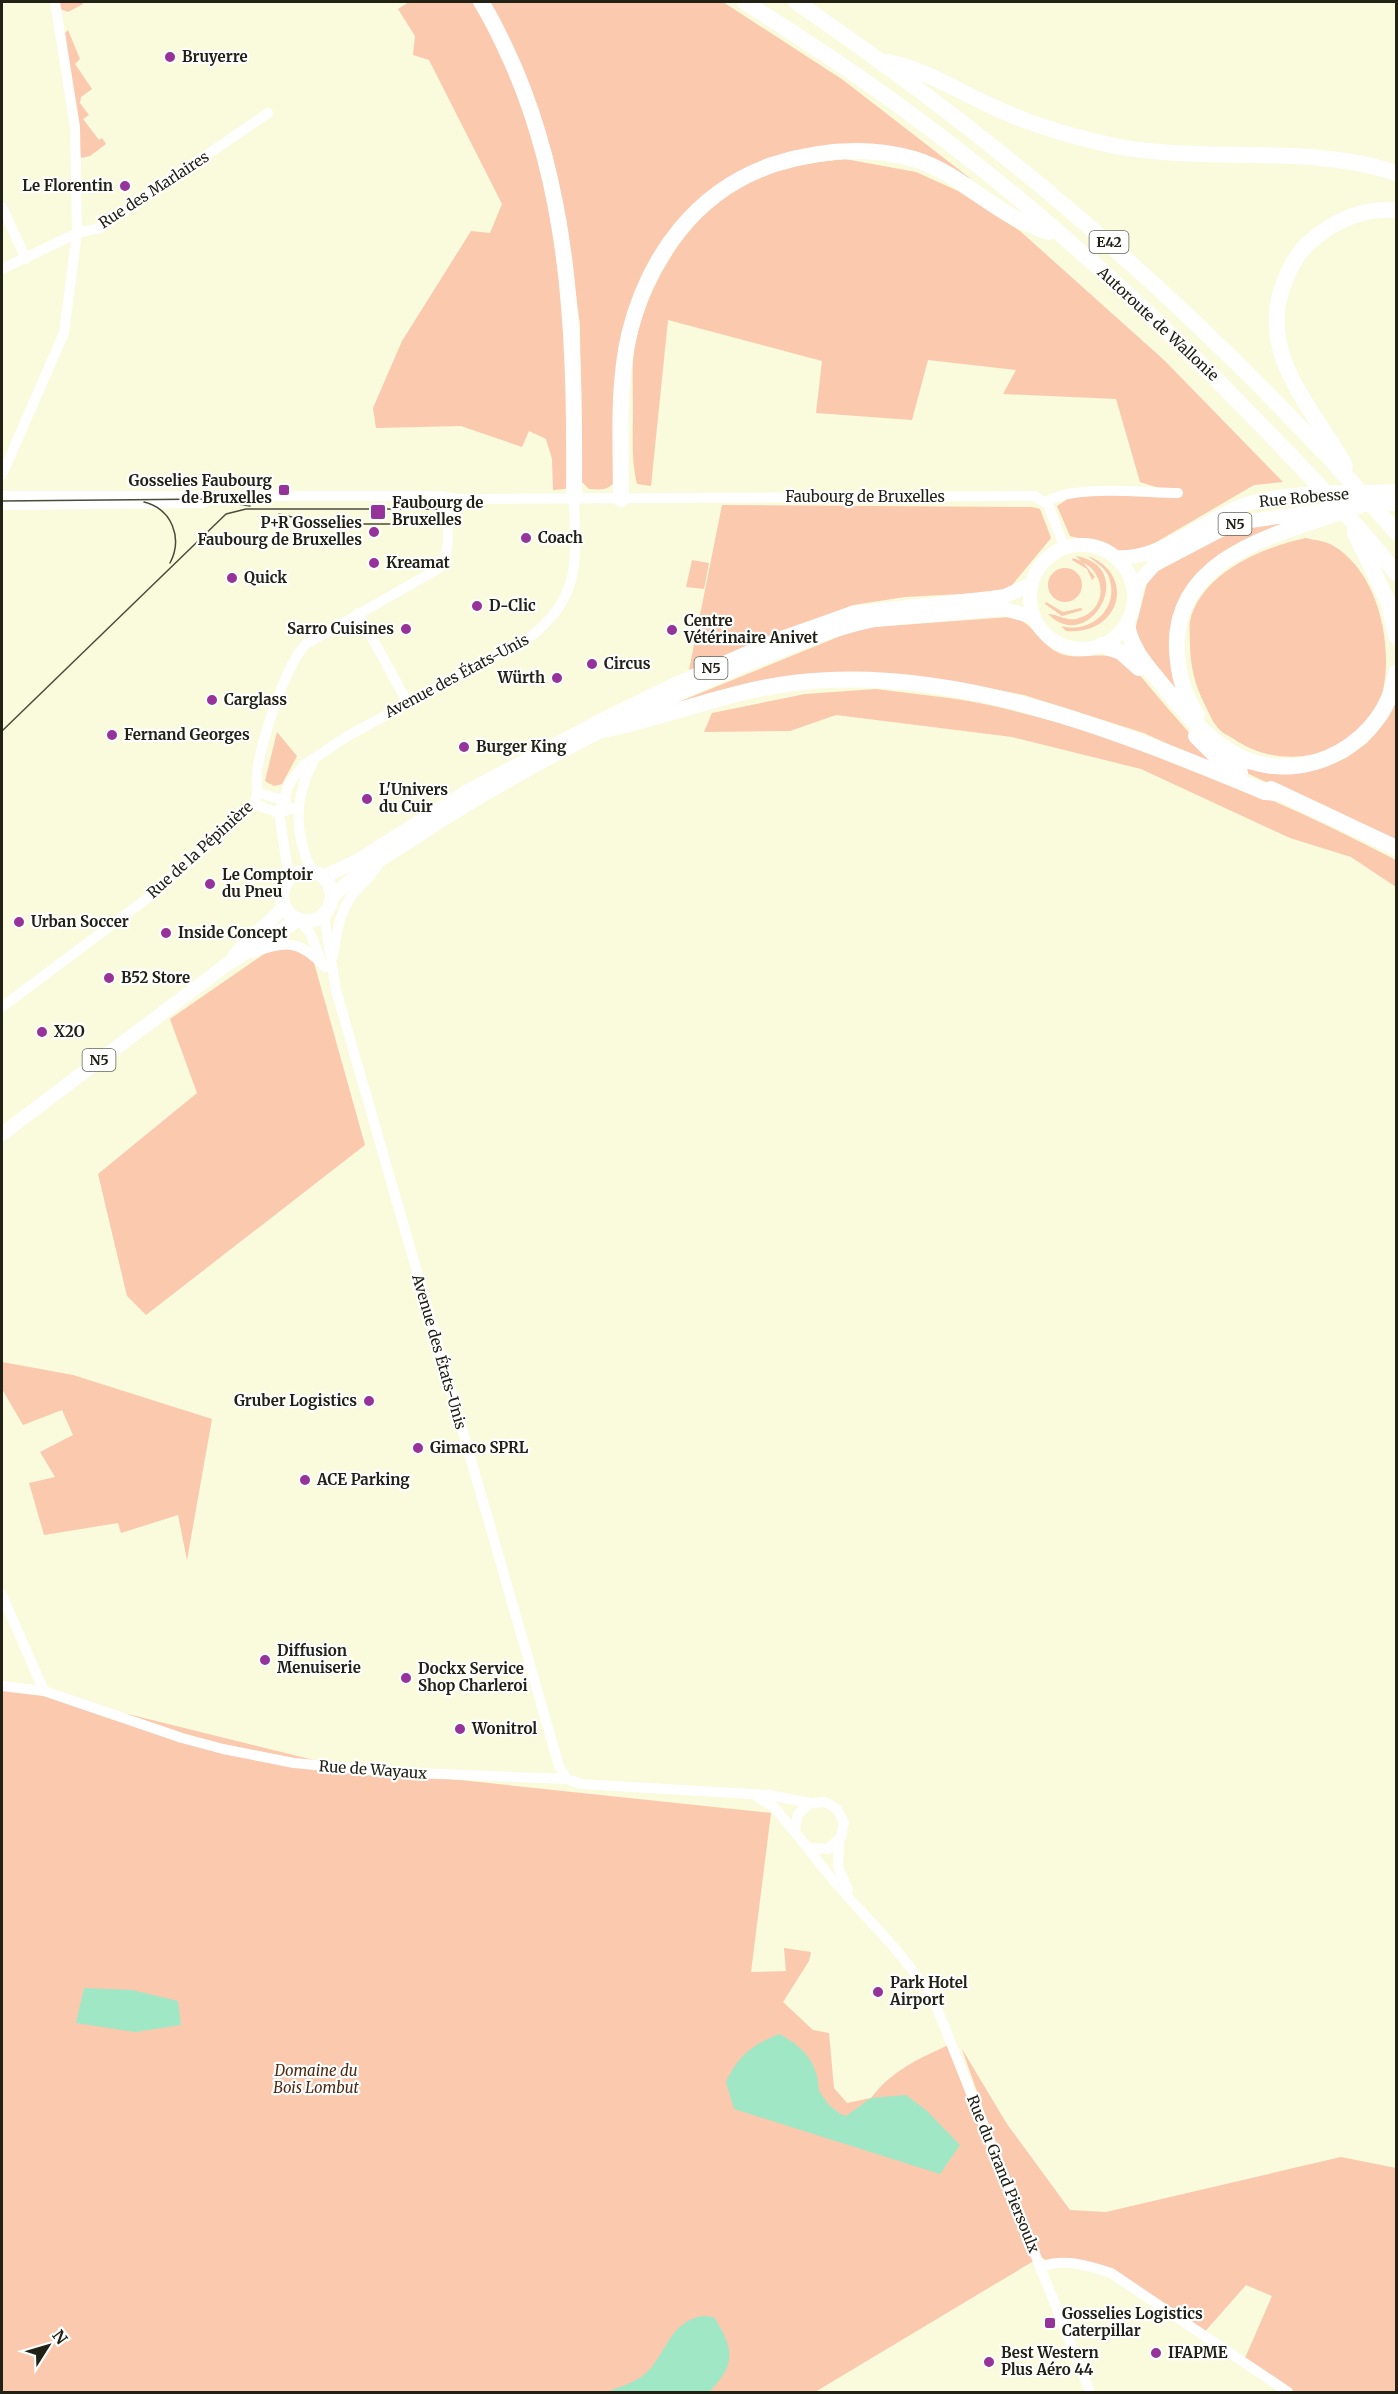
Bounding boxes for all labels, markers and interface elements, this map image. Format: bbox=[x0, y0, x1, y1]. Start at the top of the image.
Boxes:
place label: Bruyerre bbox=[182, 47, 248, 66]
marker: Bruyerre bbox=[163, 50, 177, 64]
street label: Rue des Marlaires bbox=[95, 147, 212, 232]
place label: Le Florentin bbox=[22, 176, 113, 195]
marker: Le Florentin bbox=[118, 179, 132, 193]
road number: E42 bbox=[1090, 231, 1128, 253]
street label: Autoroute de Wallonie bbox=[1093, 262, 1223, 385]
place label: Gosselies Faubourg de Bruxelles bbox=[129, 471, 273, 507]
marker: Gosselies Faubourg de Bruxelles bbox=[277, 483, 291, 497]
street label: Rue Robesse bbox=[1258, 484, 1350, 511]
street label: Faubourg de Bruxelles bbox=[785, 487, 945, 506]
place label: Faubourg de Bruxelles bbox=[392, 493, 483, 529]
marker: Faubourg de Bruxelles bbox=[369, 503, 387, 521]
place label: P+R Gosselies Faubourg de Bruxelles bbox=[197, 513, 362, 549]
road number: N5 bbox=[1218, 513, 1252, 535]
marker: P+R Gosselies Faubourg de Bruxelles bbox=[367, 525, 381, 539]
place label: Coach bbox=[538, 528, 583, 547]
marker: Coach bbox=[519, 531, 533, 545]
place label: Kreamat bbox=[386, 553, 450, 572]
marker: Kreamat bbox=[367, 556, 381, 570]
place label: Quick bbox=[244, 568, 287, 587]
marker: Quick bbox=[225, 571, 239, 585]
place label: D-Clic bbox=[489, 596, 536, 615]
marker: D-Clic bbox=[470, 599, 484, 613]
place label: Centre Vétérinaire Anivet bbox=[683, 611, 818, 647]
place label: Sarro Cuisines bbox=[287, 619, 394, 638]
marker: Sarro Cuisines bbox=[399, 622, 413, 636]
marker: Centre Vétérinaire Anivet bbox=[665, 623, 679, 637]
street label: Avenue des États-Unis bbox=[380, 629, 532, 722]
place label: Circus bbox=[604, 654, 651, 673]
marker: Circus bbox=[585, 657, 599, 671]
road number: N5 bbox=[694, 657, 728, 679]
place label: Würth bbox=[496, 668, 545, 687]
marker: Würth bbox=[550, 671, 564, 685]
place label: Carglass bbox=[224, 690, 287, 709]
marker: Carglass bbox=[205, 693, 219, 707]
place label: Fernand Georges bbox=[124, 725, 250, 744]
marker: Fernand Georges bbox=[105, 728, 119, 742]
place label: Burger King bbox=[476, 737, 567, 756]
marker: Burger King bbox=[457, 740, 471, 754]
place label: L'Univers du Cuir bbox=[379, 780, 448, 816]
marker: L'Univers du Cuir bbox=[360, 792, 374, 806]
street label: Rue de la Pépinière bbox=[143, 797, 257, 902]
place label: Le Comptoir du Pneu bbox=[222, 865, 313, 901]
marker: Le Comptoir du Pneu bbox=[203, 877, 217, 891]
place label: Urban Soccer bbox=[31, 912, 129, 931]
marker: Urban Soccer bbox=[12, 915, 26, 929]
place label: Inside Concept bbox=[178, 923, 288, 942]
marker: Inside Concept bbox=[159, 926, 173, 940]
place label: B52 Store bbox=[121, 968, 190, 987]
marker: B52 Store bbox=[102, 971, 116, 985]
place label: X2O bbox=[54, 1022, 85, 1041]
marker: X2O bbox=[35, 1025, 49, 1039]
road number: N5 bbox=[82, 1049, 116, 1071]
street label: Avenue des États-Unis bbox=[408, 1271, 472, 1431]
place label: Gruber Logistics bbox=[234, 1391, 357, 1410]
marker: Gruber Logistics bbox=[362, 1394, 376, 1408]
place label: Gimaco SPRL bbox=[430, 1438, 529, 1457]
marker: Gimaco SPRL bbox=[411, 1441, 425, 1455]
place label: ACE Parking bbox=[316, 1470, 410, 1489]
marker: ACE Parking bbox=[298, 1473, 312, 1487]
place label: Diffusion Menuiserie bbox=[277, 1641, 361, 1677]
marker: Diffusion Menuiserie bbox=[258, 1653, 272, 1667]
place label: Dockx Service Shop Charleroi bbox=[418, 1659, 528, 1695]
marker: Dockx Service Shop Charleroi bbox=[399, 1671, 413, 1685]
place label: Wonitrol bbox=[471, 1719, 537, 1738]
marker: Wonitrol bbox=[453, 1722, 467, 1736]
street label: Rue de Wayaux bbox=[318, 1756, 428, 1783]
place label: Park Hotel Airport bbox=[889, 1973, 968, 2009]
marker: Park Hotel Airport bbox=[871, 1985, 885, 1999]
park label: Domaine du Bois Lombut bbox=[273, 2061, 360, 2097]
street label: Rue du Grand Piersoulx bbox=[963, 2092, 1044, 2256]
place label: Gosselies Logistics Caterpillar bbox=[1062, 2304, 1203, 2340]
north arrow bbox=[18, 2316, 78, 2376]
marker: Gosselies Logistics Caterpillar bbox=[1043, 2316, 1057, 2330]
text: N bbox=[48, 2326, 72, 2348]
place label: Best Western Plus Aéro 44 bbox=[1001, 2343, 1099, 2379]
place label: IFAPME bbox=[1168, 2343, 1228, 2362]
marker: IFAPME bbox=[1149, 2346, 1163, 2360]
marker: Best Western Plus Aéro 44 bbox=[982, 2355, 996, 2369]

